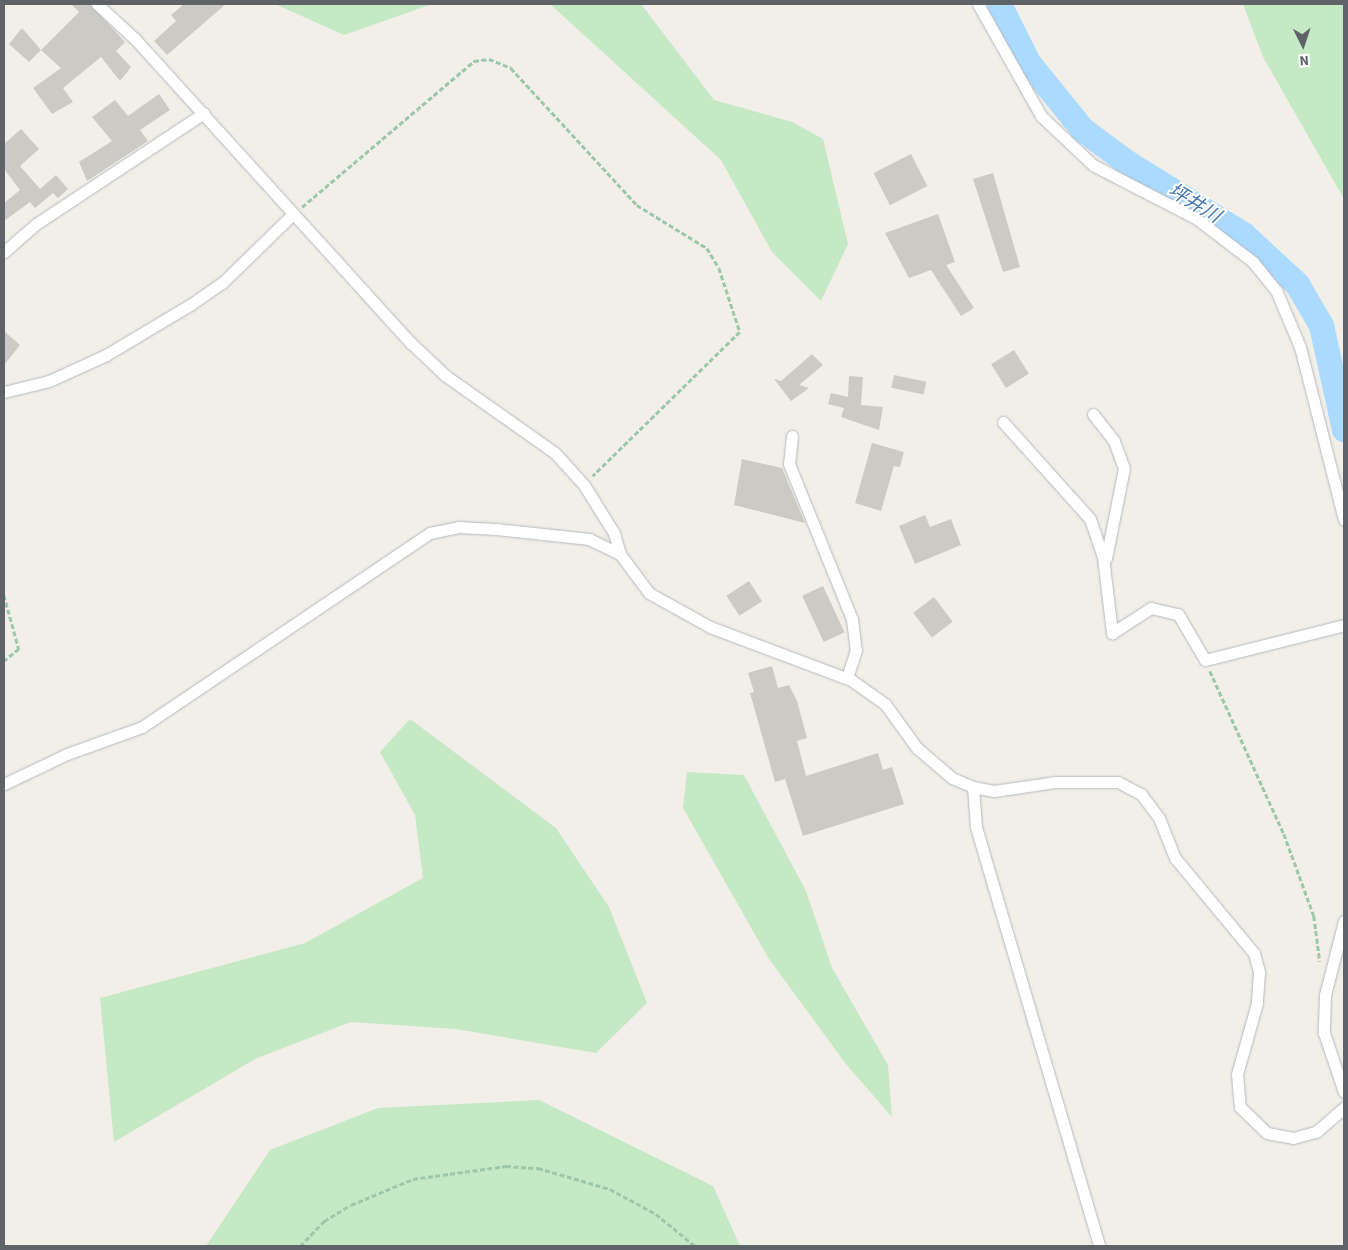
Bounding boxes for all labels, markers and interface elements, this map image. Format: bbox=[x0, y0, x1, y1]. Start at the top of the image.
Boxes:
north arrow bbox=[1278, 20, 1328, 70]
text: N bbox=[1299, 50, 1309, 70]
water label: 坪井川 bbox=[1164, 180, 1224, 228]

